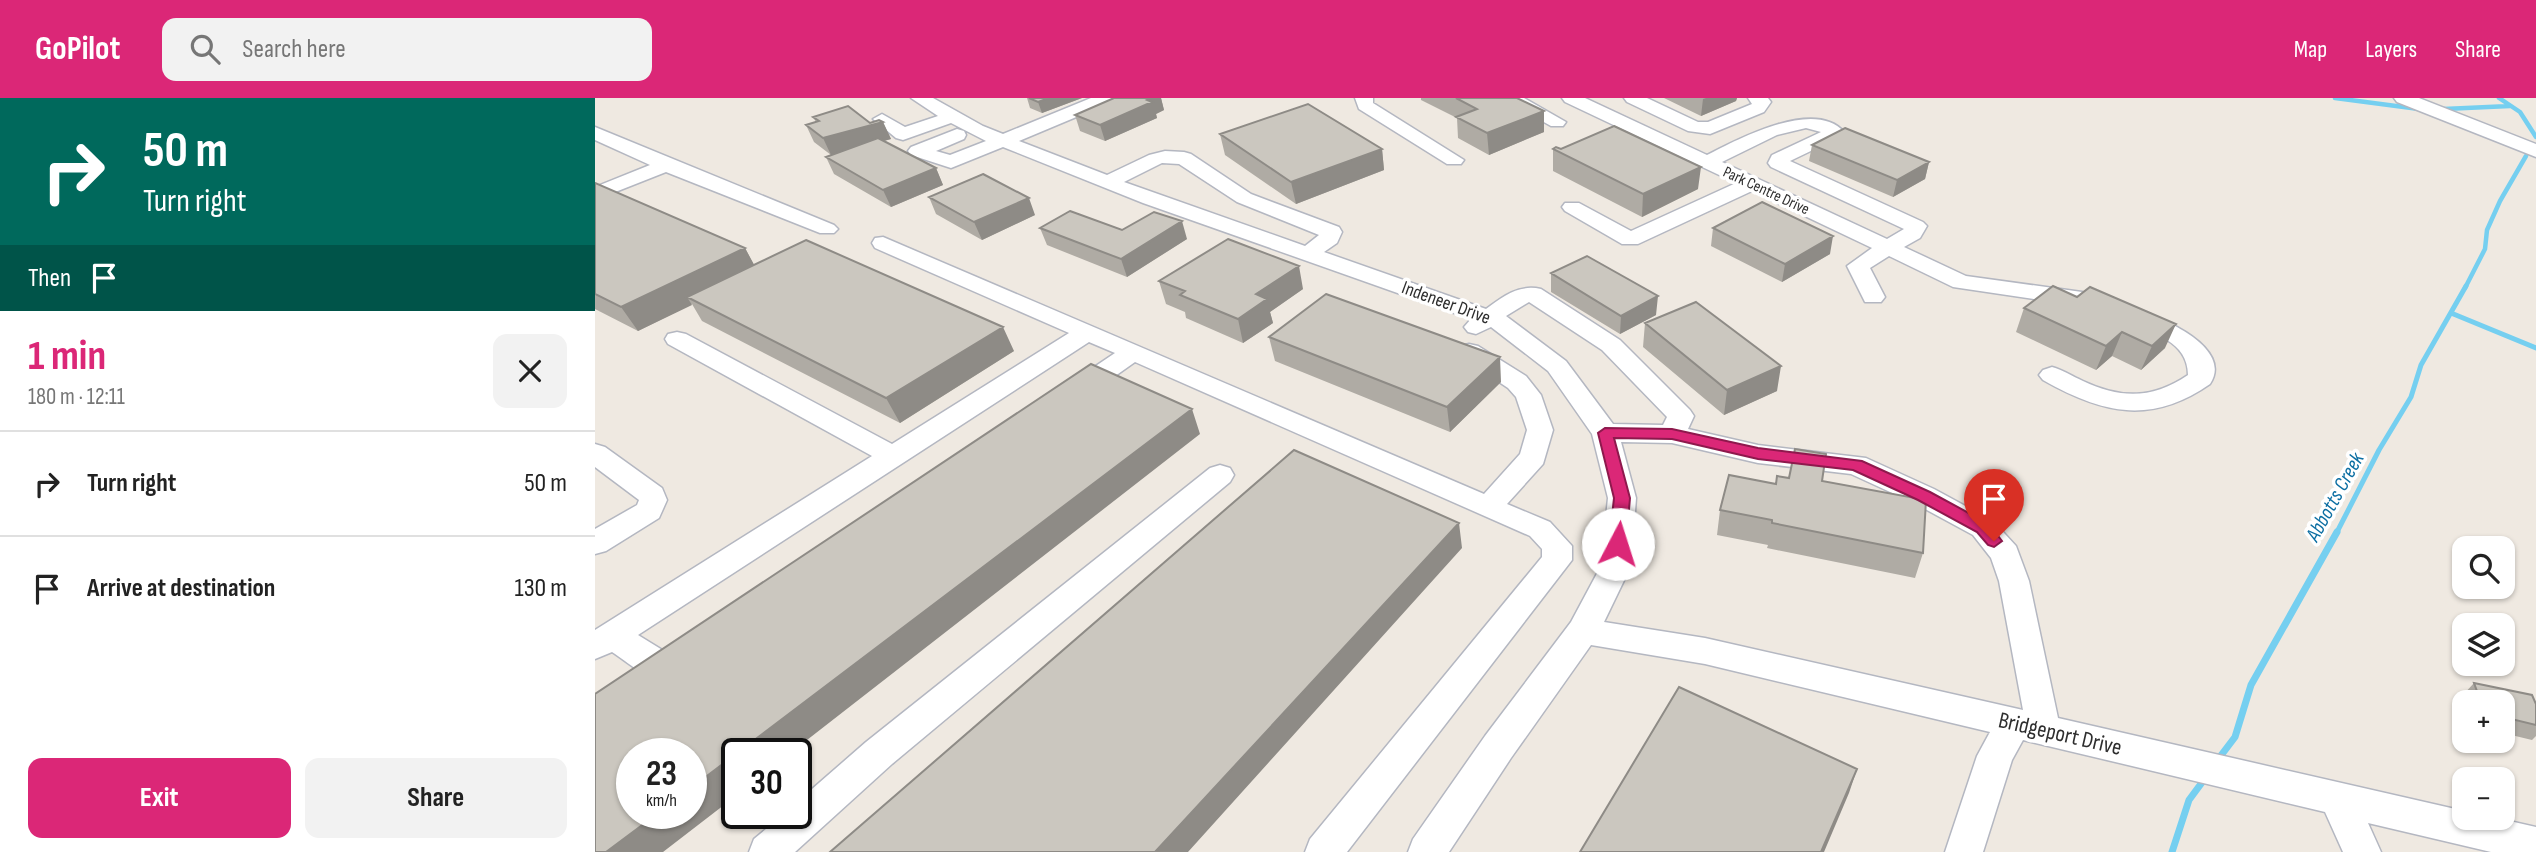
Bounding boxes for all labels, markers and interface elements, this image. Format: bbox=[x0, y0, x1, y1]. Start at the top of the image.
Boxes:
search box bbox=[162, 18, 652, 81]
text: GoPilot bbox=[35, 29, 120, 69]
icon: search bbox=[186, 30, 224, 68]
text: Search here bbox=[242, 34, 346, 65]
text: Map bbox=[2294, 35, 2327, 64]
text: Layers bbox=[2365, 35, 2417, 64]
text: Share bbox=[2455, 35, 2501, 64]
text: 50 m bbox=[143, 122, 228, 181]
icon: right bbox=[28, 126, 119, 217]
street label: Park Centre Drive bbox=[1720, 163, 1812, 219]
text: Turn right bbox=[143, 182, 247, 221]
icon: arrive bbox=[85, 259, 123, 297]
text: Then bbox=[28, 263, 71, 294]
street label: Indeneer Drive bbox=[1399, 276, 1493, 330]
text: 1 min bbox=[28, 331, 106, 382]
button: close bbox=[493, 334, 567, 408]
text: 180 m · 12:11 bbox=[28, 383, 125, 411]
water label: Abbotts Creek bbox=[2300, 447, 2370, 547]
icon: right bbox=[28, 465, 66, 503]
text: Turn right bbox=[87, 468, 176, 499]
text: 50 m bbox=[524, 468, 567, 499]
pin bbox=[1964, 469, 2024, 541]
icon: arrive bbox=[1975, 480, 2013, 518]
position arrow bbox=[1581, 507, 1655, 581]
map controls bbox=[2452, 536, 2515, 830]
button: search bbox=[2452, 536, 2515, 599]
icon: arrive bbox=[28, 570, 66, 608]
text: Arrive at destination bbox=[87, 573, 275, 604]
text: 130 m bbox=[515, 573, 567, 604]
button: layers bbox=[2452, 613, 2515, 676]
button: + bbox=[2452, 690, 2515, 753]
street label: Bridgeport Drive bbox=[1996, 706, 2124, 762]
speed limit sign: 30 bbox=[721, 738, 812, 829]
text: 23 bbox=[646, 753, 677, 796]
button: Exit bbox=[28, 758, 291, 838]
button: Share bbox=[305, 758, 567, 838]
button: − bbox=[2452, 767, 2515, 830]
text: km/h bbox=[646, 790, 677, 811]

